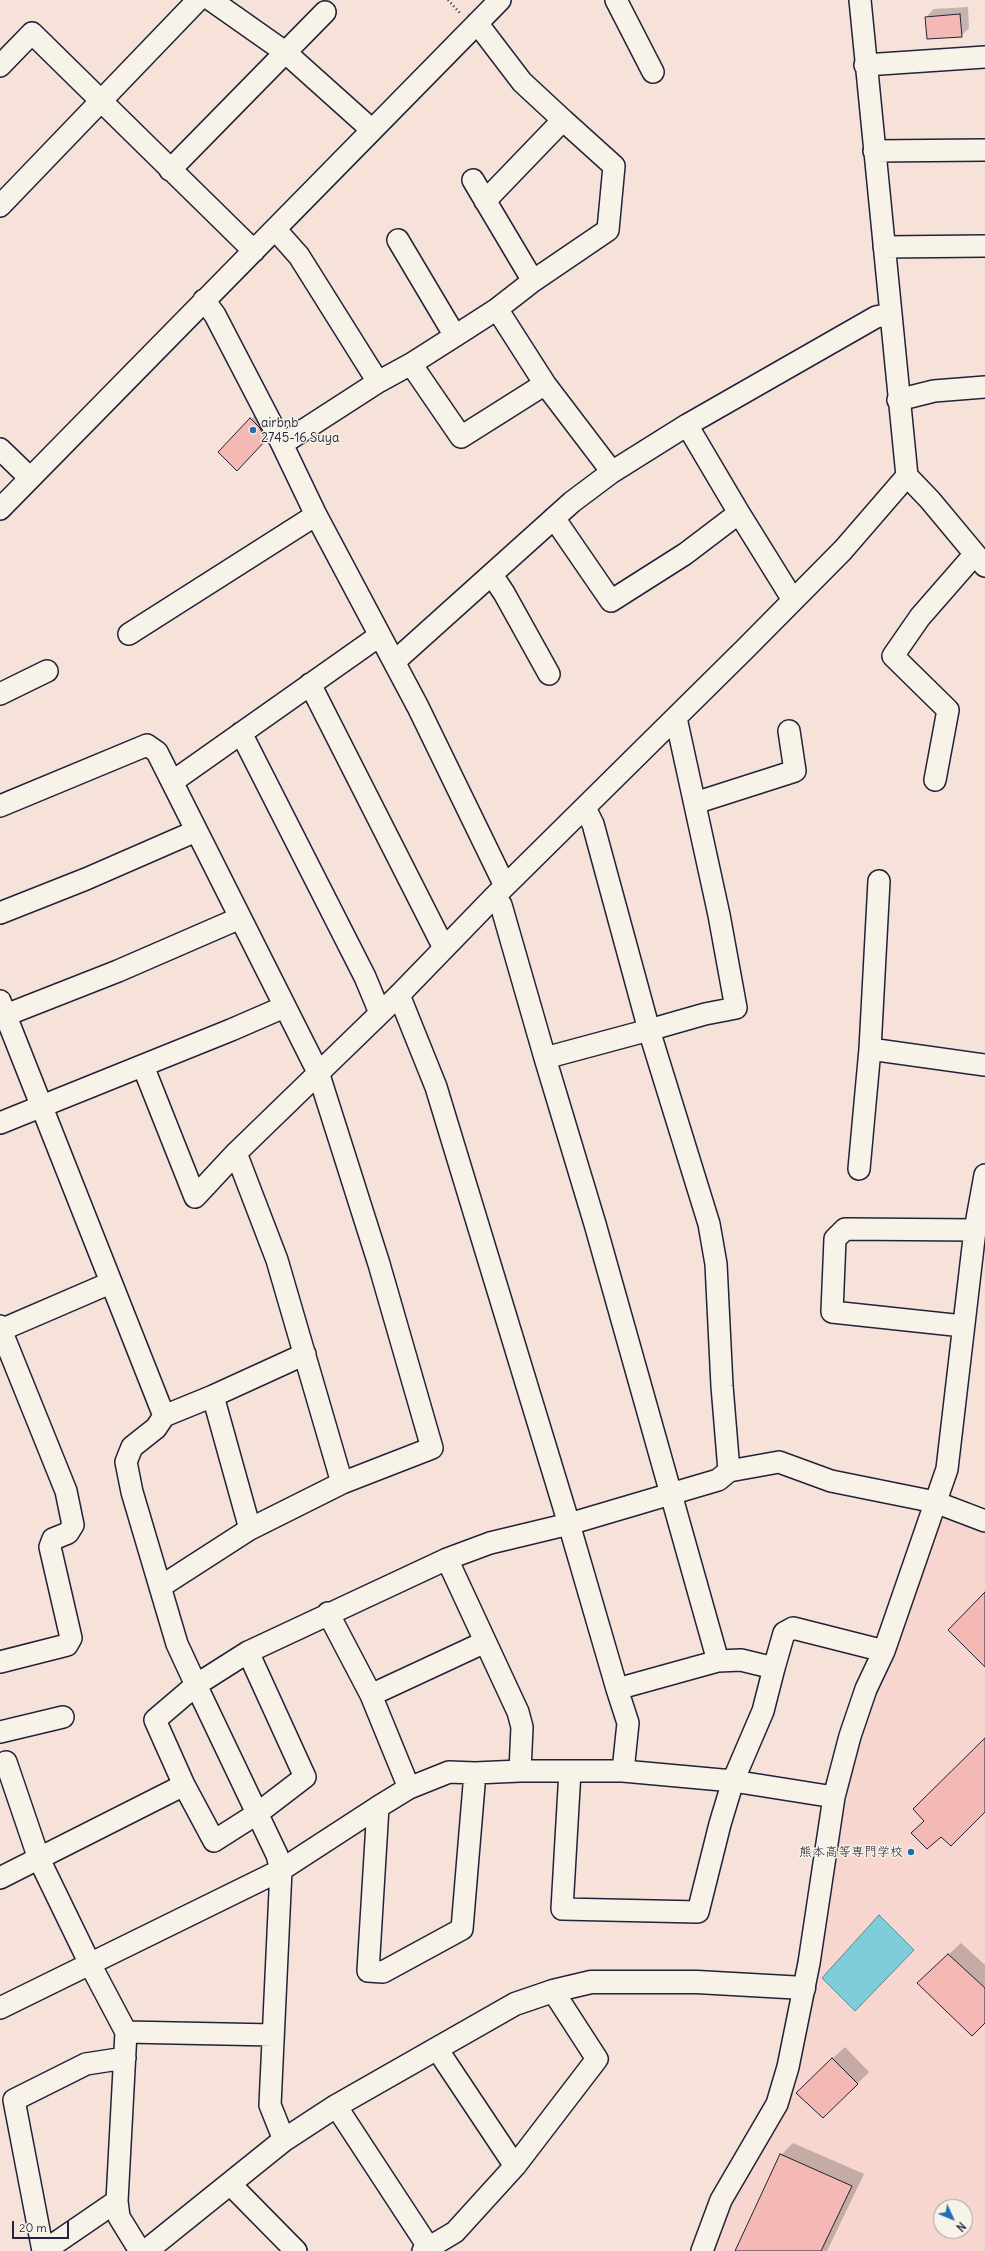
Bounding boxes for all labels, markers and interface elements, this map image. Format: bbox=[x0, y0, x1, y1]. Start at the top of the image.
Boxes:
place label: airbnb 2745-16 Suya bbox=[261, 415, 339, 446]
marker: airbnb 2745-16 Suya bbox=[248, 425, 258, 435]
place label: 熊本高等専門学校 bbox=[799, 1844, 903, 1860]
marker: 熊本高等専門学校 bbox=[906, 1847, 916, 1857]
north arrow bbox=[933, 2199, 973, 2239]
scale bar bbox=[14, 2213, 71, 2239]
text: N bbox=[953, 2219, 969, 2234]
text: 20 m bbox=[19, 2220, 47, 2235]

